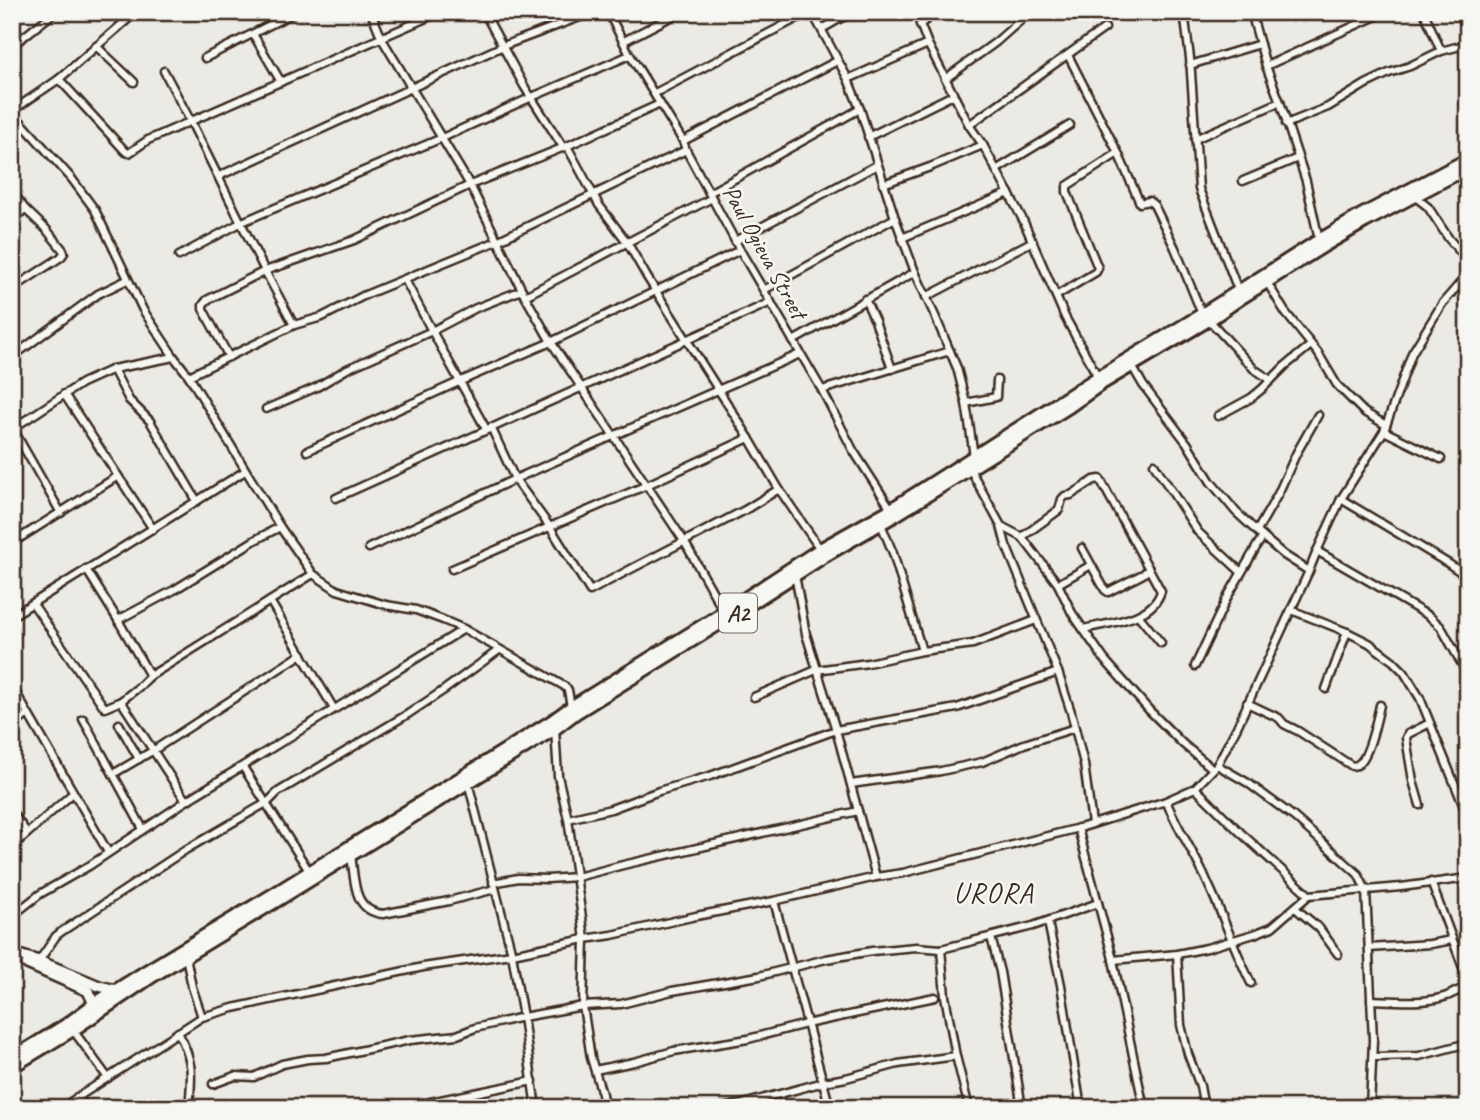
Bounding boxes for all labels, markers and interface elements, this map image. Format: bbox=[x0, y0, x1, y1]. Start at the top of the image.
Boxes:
street label: Paul Ogieva Street bbox=[716, 180, 815, 327]
road number: A2 bbox=[719, 594, 757, 632]
district label: URORA bbox=[954, 875, 1034, 910]

